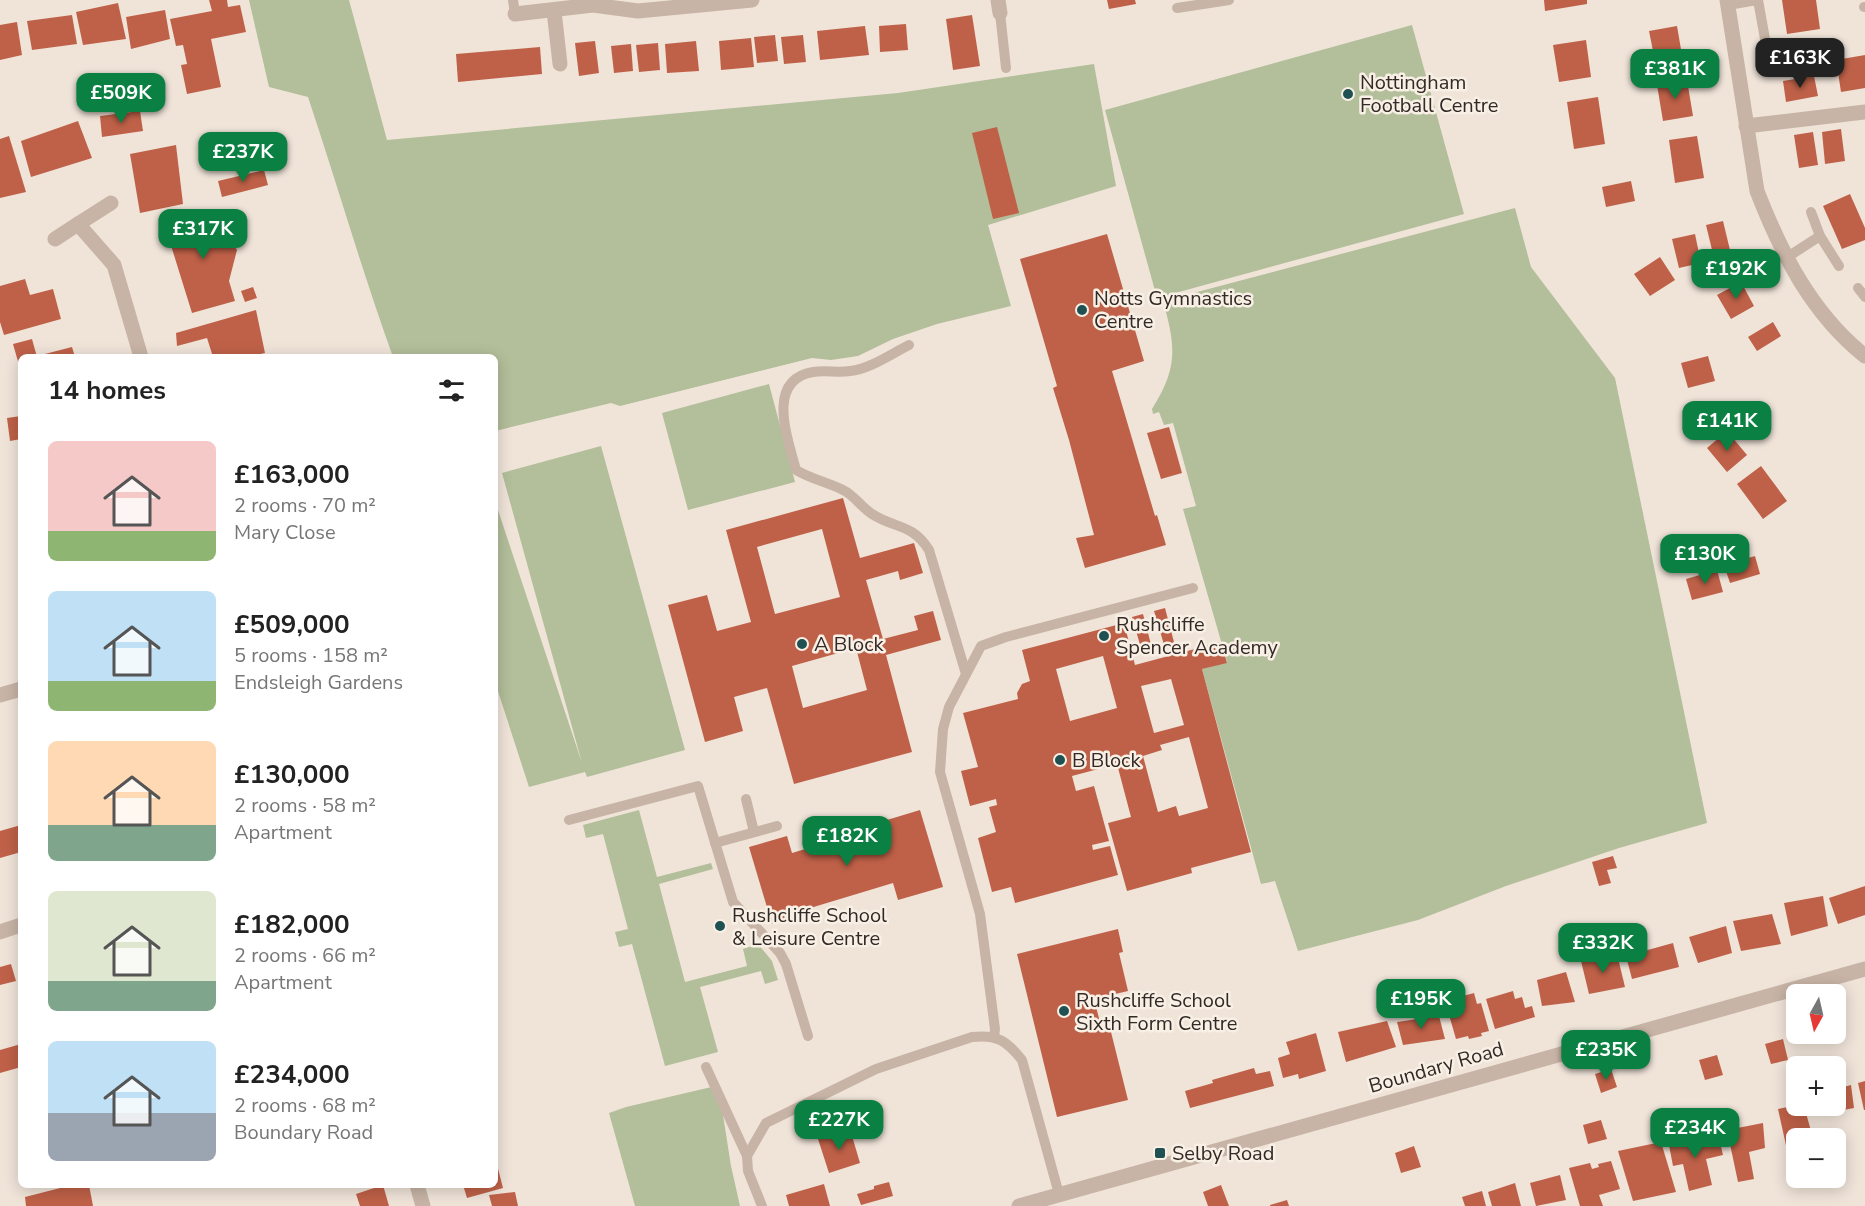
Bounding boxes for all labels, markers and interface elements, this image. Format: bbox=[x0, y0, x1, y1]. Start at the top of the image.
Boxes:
pin: £163K bbox=[1758, 38, 1842, 89]
text: £163K bbox=[1769, 44, 1831, 71]
pin: £381K bbox=[1633, 49, 1717, 100]
text: £381K bbox=[1644, 55, 1706, 82]
place label: Nottingham Football Centre bbox=[1360, 69, 1498, 119]
pin: £509K bbox=[79, 73, 163, 124]
text: £509K bbox=[90, 79, 152, 106]
marker: Nottingham Football Centre bbox=[1341, 87, 1355, 101]
pin: £237K bbox=[201, 132, 285, 183]
text: £237K bbox=[212, 138, 274, 165]
pin: £317K bbox=[161, 209, 245, 260]
text: £317K bbox=[172, 215, 234, 242]
pin: £192K bbox=[1694, 249, 1778, 300]
text: £192K bbox=[1705, 255, 1767, 282]
place label: Notts Gymnastics Centre bbox=[1094, 285, 1252, 335]
marker: Notts Gymnastics Centre bbox=[1075, 303, 1089, 317]
text: 14 homes bbox=[48, 373, 166, 408]
icon: filters bbox=[435, 374, 468, 407]
pin: £141K bbox=[1685, 401, 1769, 452]
text: £141K bbox=[1696, 407, 1758, 434]
text: £163,000 bbox=[234, 457, 350, 492]
icon: home bbox=[96, 465, 168, 537]
text: 2 rooms · 70 m² bbox=[234, 492, 376, 519]
text: Mary Close bbox=[234, 519, 336, 546]
pin: £130K bbox=[1663, 534, 1747, 585]
text: £130K bbox=[1674, 540, 1736, 567]
text: £509,000 bbox=[234, 607, 350, 642]
place label: Rushcliffe Spencer Academy bbox=[1116, 611, 1279, 661]
icon: home bbox=[96, 615, 168, 687]
marker: Rushcliffe Spencer Academy bbox=[1097, 629, 1111, 643]
place label: A Block bbox=[814, 631, 884, 658]
marker: A Block bbox=[795, 637, 809, 651]
text: 5 rooms · 158 m² bbox=[234, 642, 388, 669]
text: Endsleigh Gardens bbox=[234, 669, 403, 696]
place label: B Block bbox=[1072, 747, 1141, 774]
marker: B Block bbox=[1053, 753, 1067, 767]
text: £130,000 bbox=[234, 757, 350, 792]
icon: home bbox=[96, 765, 168, 837]
text: 2 rooms · 58 m² bbox=[234, 792, 376, 819]
pin: £182K bbox=[805, 816, 889, 867]
text: Apartment bbox=[234, 819, 332, 846]
text: £182K bbox=[816, 822, 878, 849]
place label: Rushcliffe School & Leisure Centre bbox=[732, 902, 887, 952]
text: £182,000 bbox=[234, 907, 350, 942]
icon: home bbox=[96, 915, 168, 987]
marker: Rushcliffe School & Leisure Centre bbox=[713, 919, 727, 933]
pin: £332K bbox=[1561, 923, 1645, 974]
text: £332K bbox=[1572, 929, 1634, 956]
text: 2 rooms · 66 m² bbox=[234, 942, 376, 969]
text: Apartment bbox=[234, 969, 332, 996]
pin: £195K bbox=[1379, 979, 1463, 1030]
north arrow bbox=[1786, 984, 1846, 1044]
map controls bbox=[1786, 984, 1846, 1188]
text: £195K bbox=[1390, 985, 1452, 1012]
place label: Rushcliffe School Sixth Form Centre bbox=[1076, 987, 1238, 1037]
marker: Rushcliffe School Sixth Form Centre bbox=[1057, 1004, 1071, 1018]
pin: £235K bbox=[1564, 1030, 1648, 1081]
street label: Boundary Road bbox=[1366, 1035, 1507, 1100]
text: £235K bbox=[1575, 1036, 1637, 1063]
button: + bbox=[1786, 1056, 1846, 1116]
text: £234,000 bbox=[234, 1057, 350, 1092]
icon: home bbox=[96, 1065, 168, 1137]
text: 2 rooms · 68 m² bbox=[234, 1092, 376, 1119]
pin: £227K bbox=[797, 1100, 881, 1151]
text: £227K bbox=[808, 1106, 870, 1133]
pin: £234K bbox=[1653, 1108, 1737, 1159]
text: £234K bbox=[1664, 1114, 1726, 1141]
text: Boundary Road bbox=[234, 1119, 373, 1146]
button: − bbox=[1786, 1128, 1846, 1188]
place label: Selby Road bbox=[1172, 1140, 1274, 1167]
marker: Selby Road bbox=[1153, 1146, 1167, 1160]

